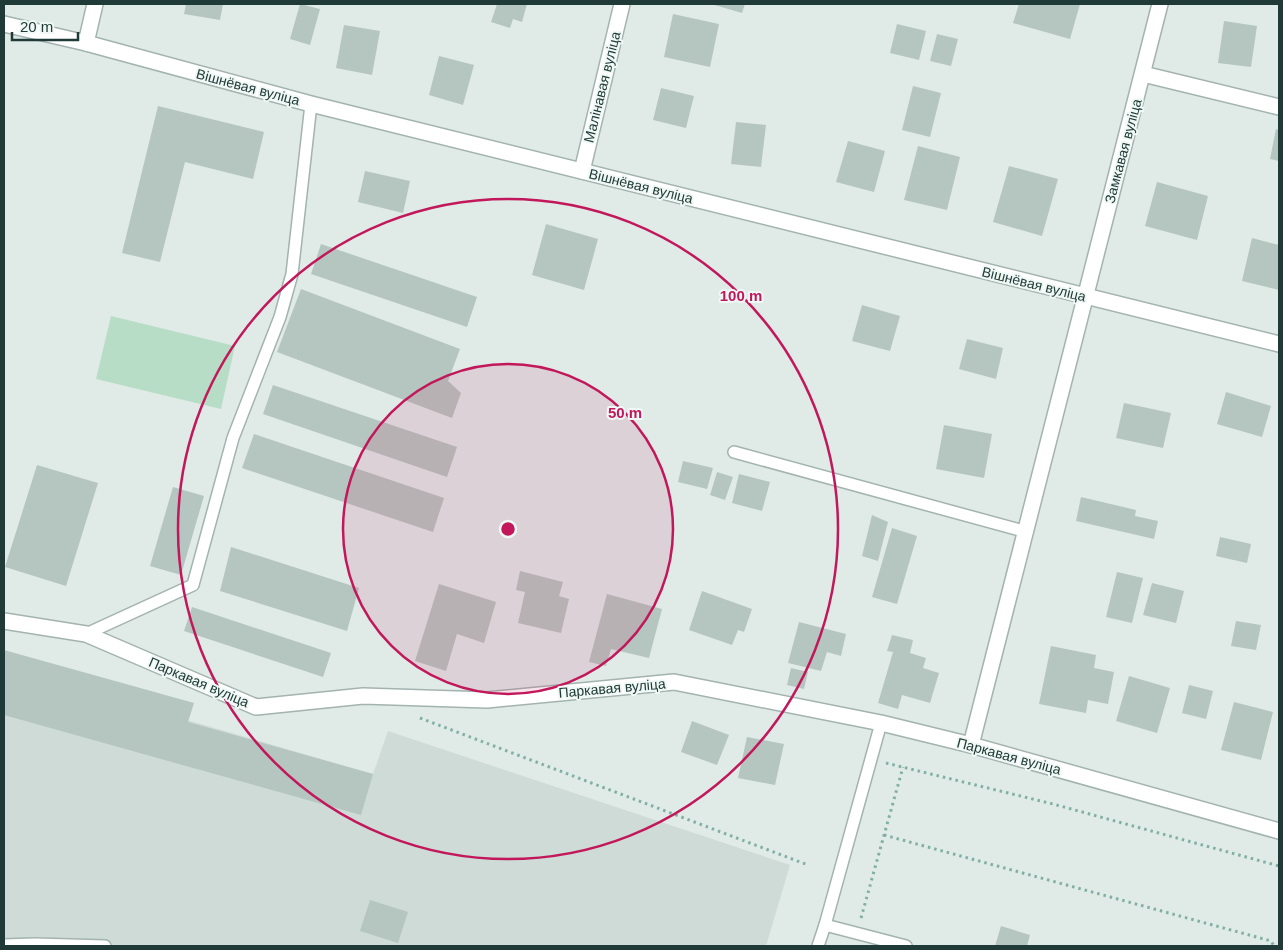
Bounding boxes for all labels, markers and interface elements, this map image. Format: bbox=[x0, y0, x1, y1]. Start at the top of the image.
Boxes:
scale bar bbox=[12, 10, 79, 42]
text: 20 m bbox=[20, 18, 53, 35]
street label: Малінавая вуліца bbox=[580, 30, 624, 144]
street label: Вішнёвая вуліца bbox=[194, 65, 302, 109]
street label: Замкавая вуліца bbox=[1101, 97, 1145, 205]
street label: Вішнёвая вуліца bbox=[587, 165, 695, 207]
street label: Вішнёвая вуліца bbox=[980, 263, 1088, 305]
text: 100 m bbox=[720, 287, 762, 304]
text: 50 m bbox=[608, 404, 642, 421]
centre of rings bbox=[499, 520, 517, 538]
street label: Паркавая вуліца bbox=[146, 654, 252, 710]
street label: Паркавая вуліца bbox=[558, 675, 666, 701]
street label: Паркавая вуліца bbox=[955, 734, 1063, 778]

